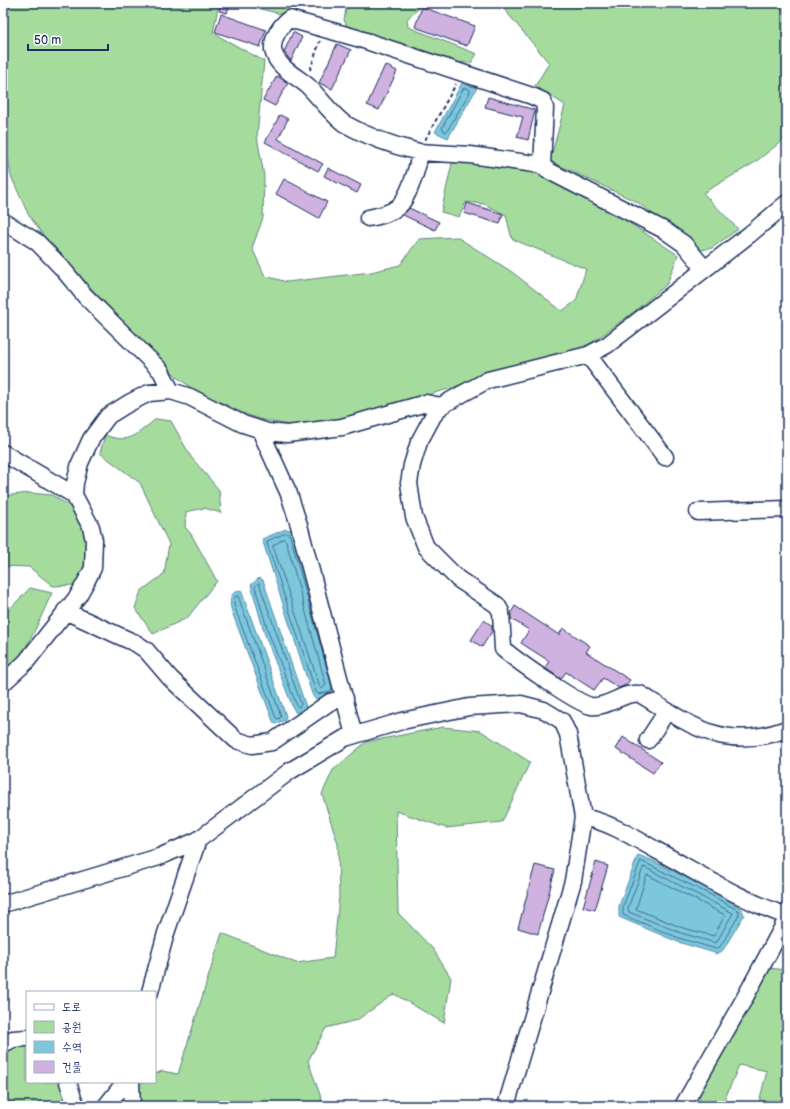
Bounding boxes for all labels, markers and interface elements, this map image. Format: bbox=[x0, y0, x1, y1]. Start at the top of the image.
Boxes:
scale bar bbox=[28, 26, 108, 52]
text: 50 m bbox=[34, 33, 61, 48]
legend bbox=[26, 991, 156, 1083]
text: 도로 bbox=[62, 1000, 81, 1015]
text: 공원 bbox=[62, 1020, 81, 1035]
text: 수역 bbox=[62, 1040, 82, 1055]
text: 건물 bbox=[62, 1060, 82, 1075]

